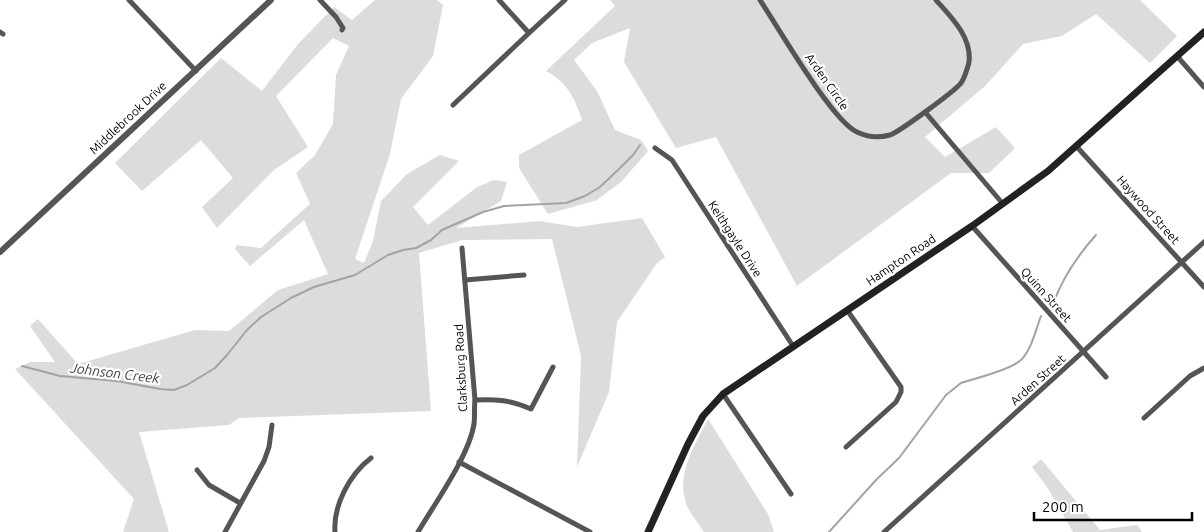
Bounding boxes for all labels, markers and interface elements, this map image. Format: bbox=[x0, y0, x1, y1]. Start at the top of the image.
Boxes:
street label: Arden Circle bbox=[803, 51, 852, 112]
street label: Middlebrook Drive bbox=[87, 79, 169, 156]
street label: Haywood Street bbox=[1114, 173, 1183, 247]
street label: Keithgayle Drive bbox=[706, 198, 765, 279]
street label: Hampton Road bbox=[864, 232, 938, 288]
street label: Quinn Street bbox=[1018, 265, 1074, 325]
street label: Clarksburg Road bbox=[452, 324, 469, 412]
street label: Arden Street bbox=[1008, 351, 1068, 408]
water label: Johnson Creek bbox=[69, 359, 161, 386]
scale bar bbox=[1034, 490, 1192, 522]
text: 200 m bbox=[1042, 498, 1084, 515]

